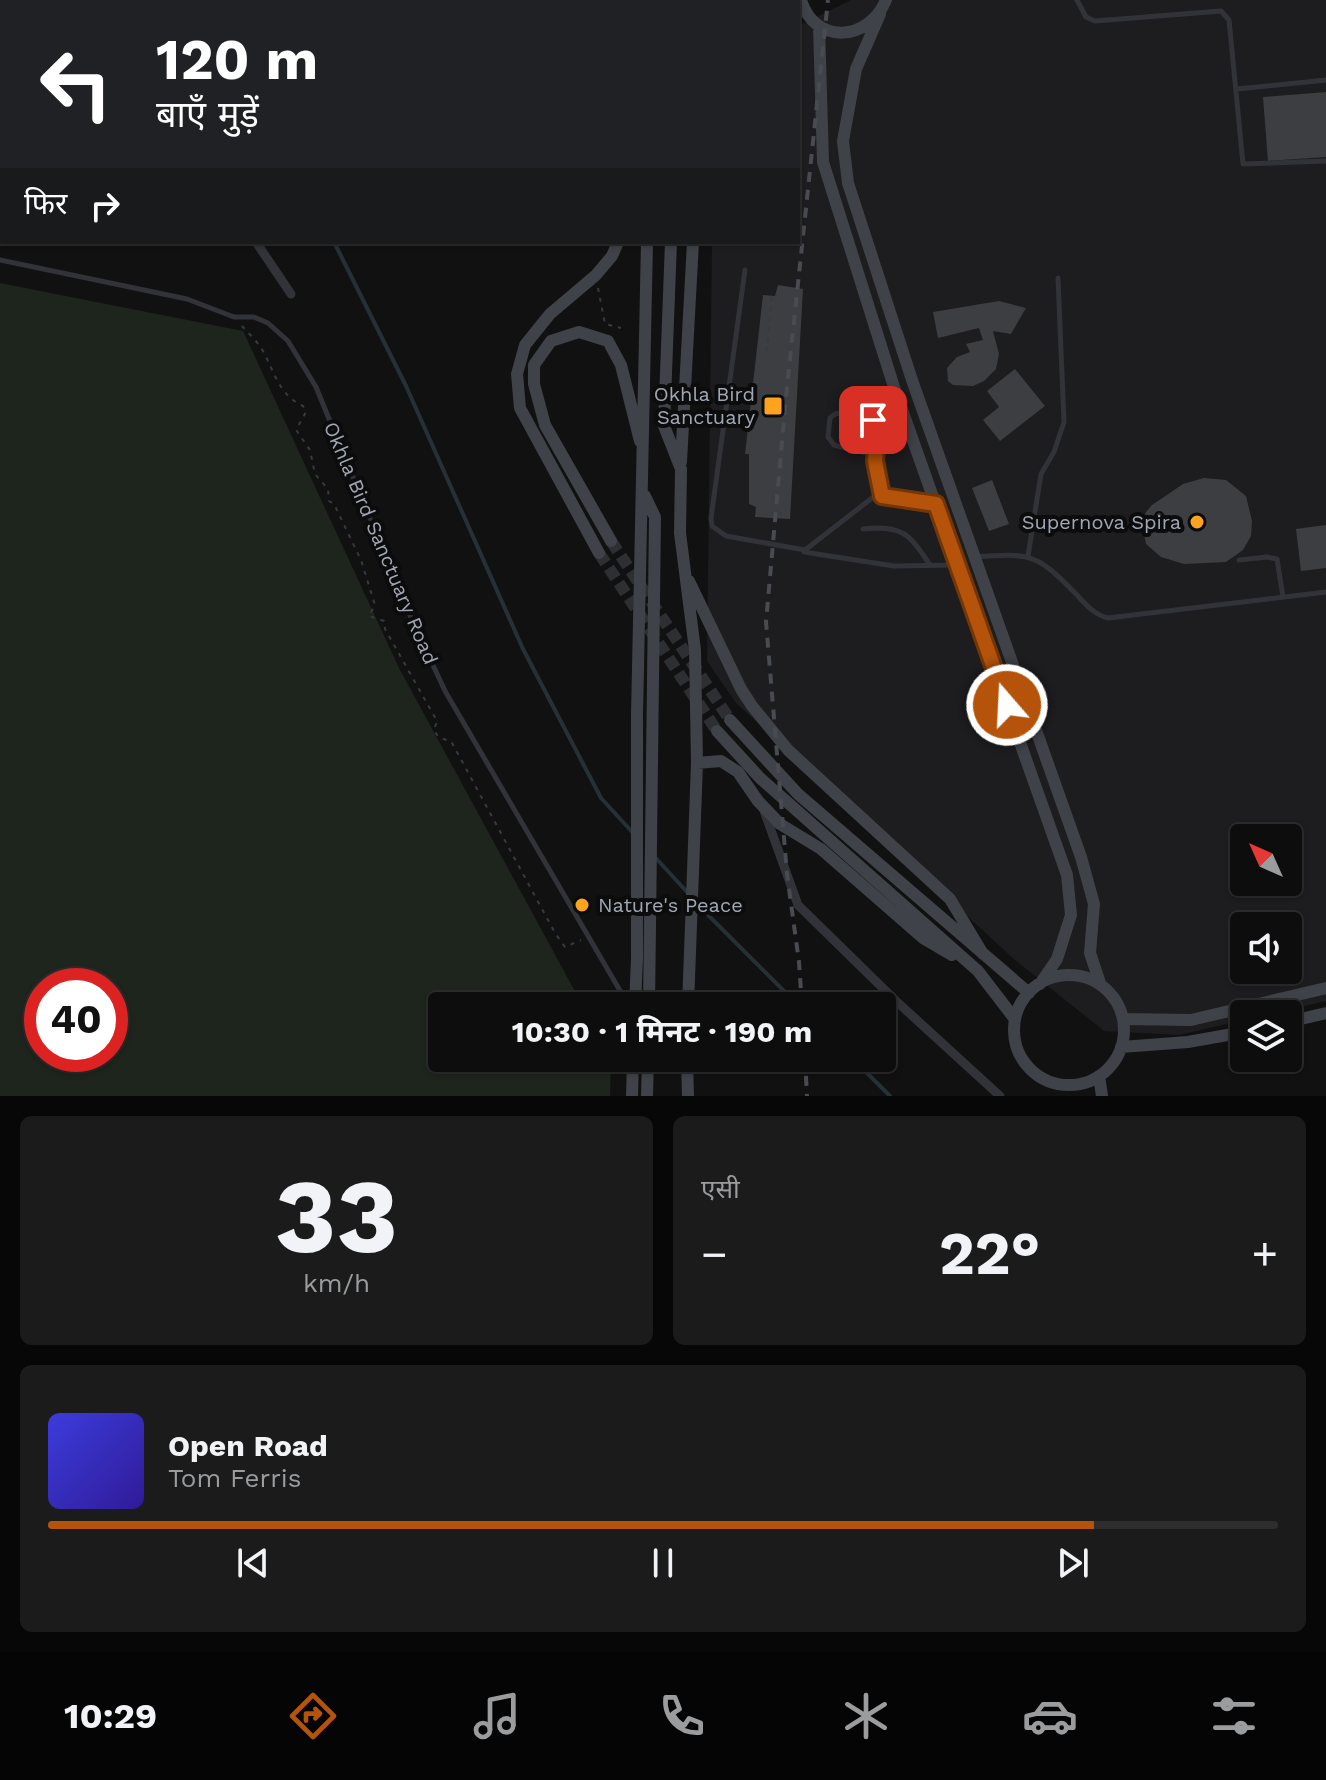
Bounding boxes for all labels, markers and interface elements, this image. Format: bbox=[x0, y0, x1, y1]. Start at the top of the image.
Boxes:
text: 120 m bbox=[156, 27, 318, 93]
icon: left bbox=[24, 32, 128, 136]
text: बाएँ मुड़ें bbox=[156, 94, 259, 136]
icon: right bbox=[83, 184, 127, 228]
text: फिर bbox=[24, 186, 67, 221]
place label: Okhla Bird Sanctuary bbox=[654, 382, 756, 429]
pin bbox=[839, 386, 907, 454]
marker: Okhla Bird Sanctuary bbox=[762, 395, 784, 417]
icon: arrive bbox=[851, 398, 895, 442]
street label: Okhla Bird Sanctuary Road bbox=[319, 418, 443, 668]
place label: Supernova Spira bbox=[1022, 510, 1181, 534]
marker: Supernova Spira bbox=[1188, 513, 1206, 531]
position arrow bbox=[965, 663, 1049, 747]
north arrow bbox=[1230, 824, 1302, 896]
map controls bbox=[1230, 824, 1302, 1072]
place label: Nature's Peace bbox=[598, 893, 743, 917]
marker: Nature's Peace bbox=[573, 896, 591, 914]
button: sound bbox=[1230, 912, 1302, 984]
speed limit sign: 40 bbox=[24, 968, 128, 1072]
button: layers bbox=[1230, 1000, 1302, 1072]
text: 10:30 · 1 मिनट · 190 m bbox=[512, 1014, 812, 1049]
text: 33 bbox=[275, 1155, 398, 1277]
text: एसी bbox=[701, 1174, 740, 1204]
text: 22° bbox=[939, 1218, 1040, 1289]
text: − bbox=[701, 1228, 728, 1280]
text: + bbox=[1251, 1228, 1278, 1280]
text: km/h bbox=[303, 1268, 370, 1298]
text: Open Road bbox=[168, 1428, 328, 1463]
text: Tom Ferris bbox=[168, 1463, 301, 1493]
icon: previous bbox=[231, 1541, 275, 1585]
icon: pause bbox=[641, 1541, 685, 1585]
icon: next bbox=[1051, 1541, 1095, 1585]
icon: directions bbox=[285, 1688, 341, 1744]
icon: music bbox=[469, 1688, 525, 1744]
icon: phone bbox=[654, 1688, 710, 1744]
icon: climate bbox=[838, 1688, 894, 1744]
icon: car bbox=[1022, 1688, 1078, 1744]
icon: filters bbox=[1206, 1688, 1262, 1744]
text: 10:29 bbox=[64, 1695, 157, 1737]

